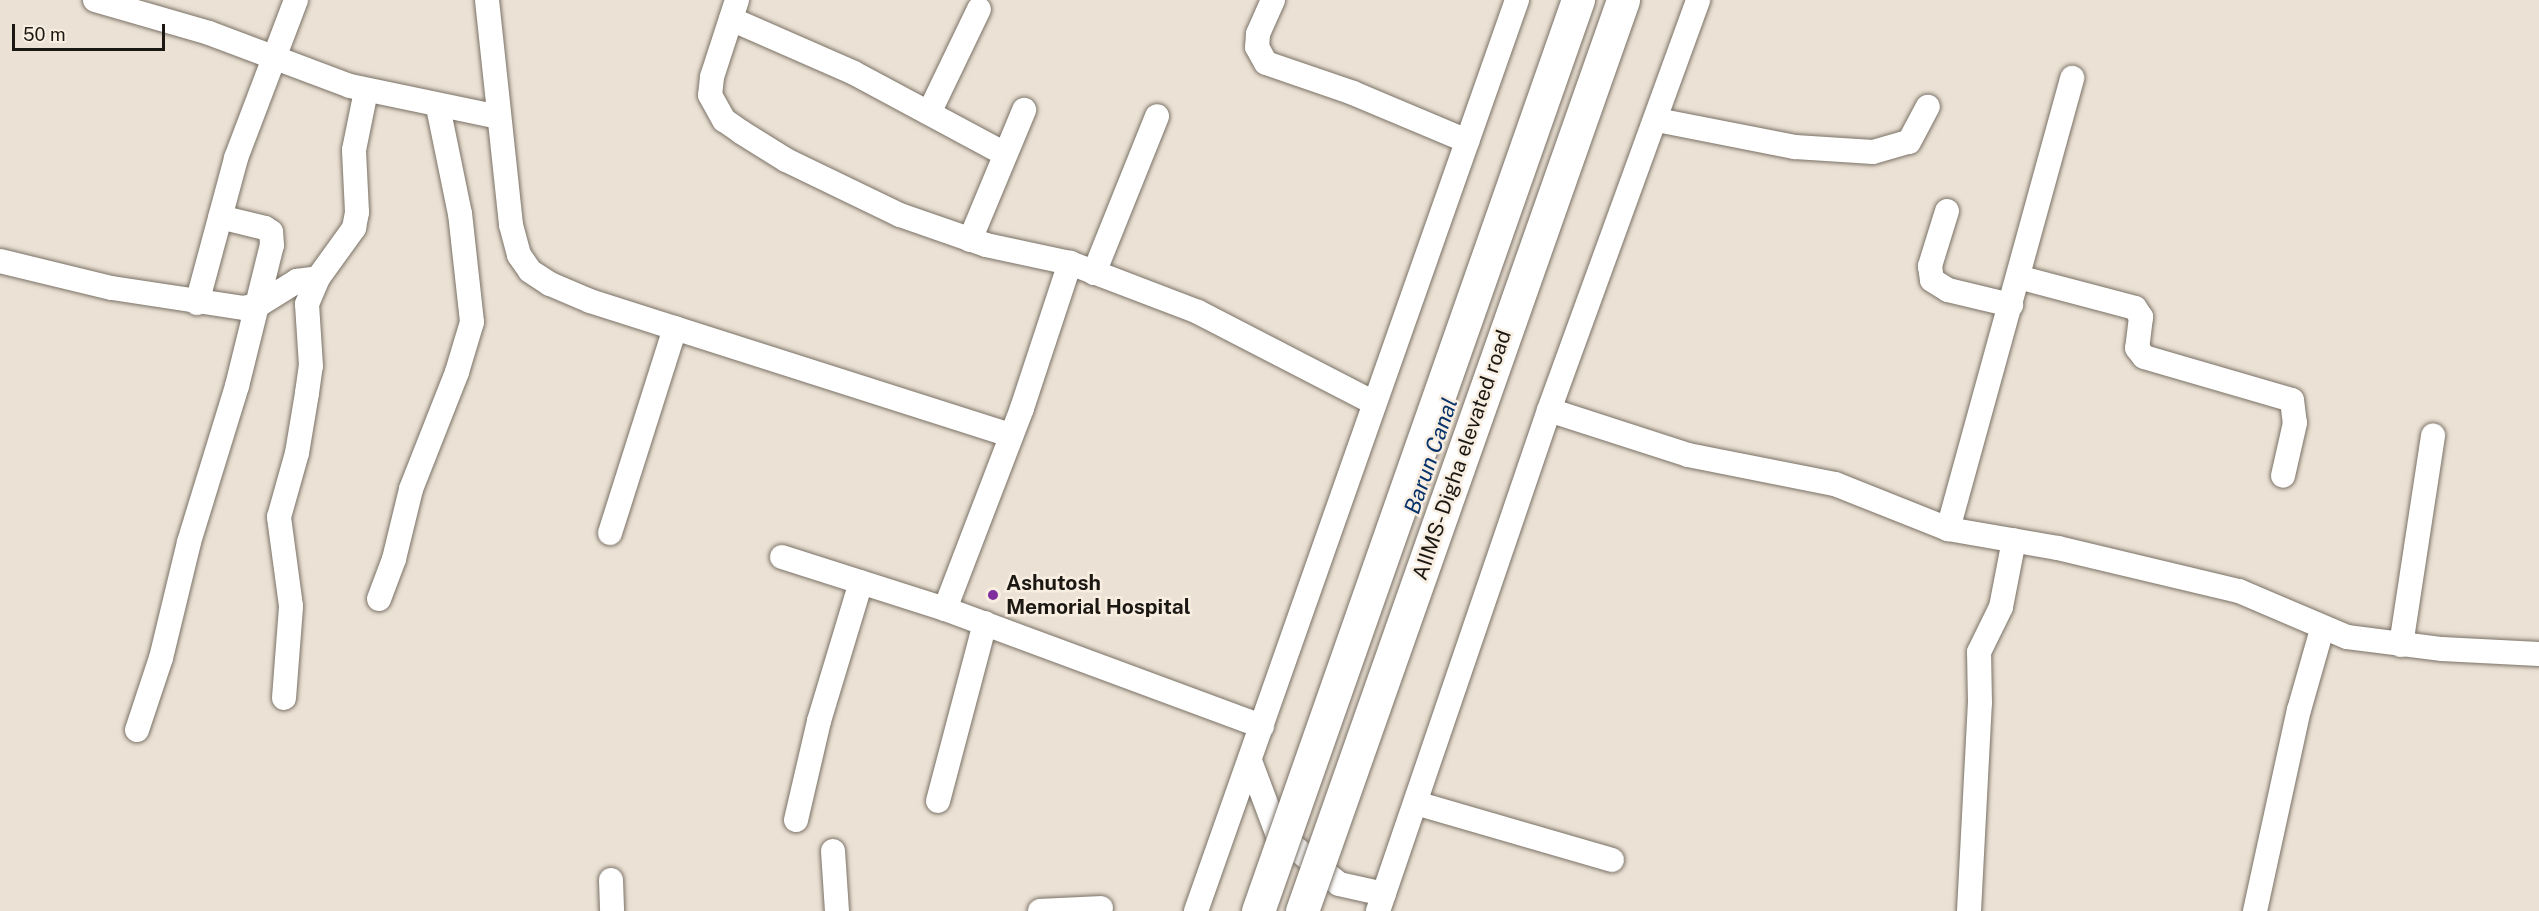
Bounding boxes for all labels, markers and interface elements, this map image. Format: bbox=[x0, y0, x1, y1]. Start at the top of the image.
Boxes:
scale bar bbox=[15, 12, 168, 50]
text: 50 m bbox=[23, 24, 66, 45]
street label: AIIMS- Digha elevated road bbox=[1407, 325, 1517, 585]
water label: Barun Canal bbox=[1399, 395, 1463, 517]
place label: Ashutosh Memorial Hospital bbox=[1006, 570, 1191, 620]
marker: Ashutosh Memorial Hospital bbox=[984, 586, 1002, 604]

